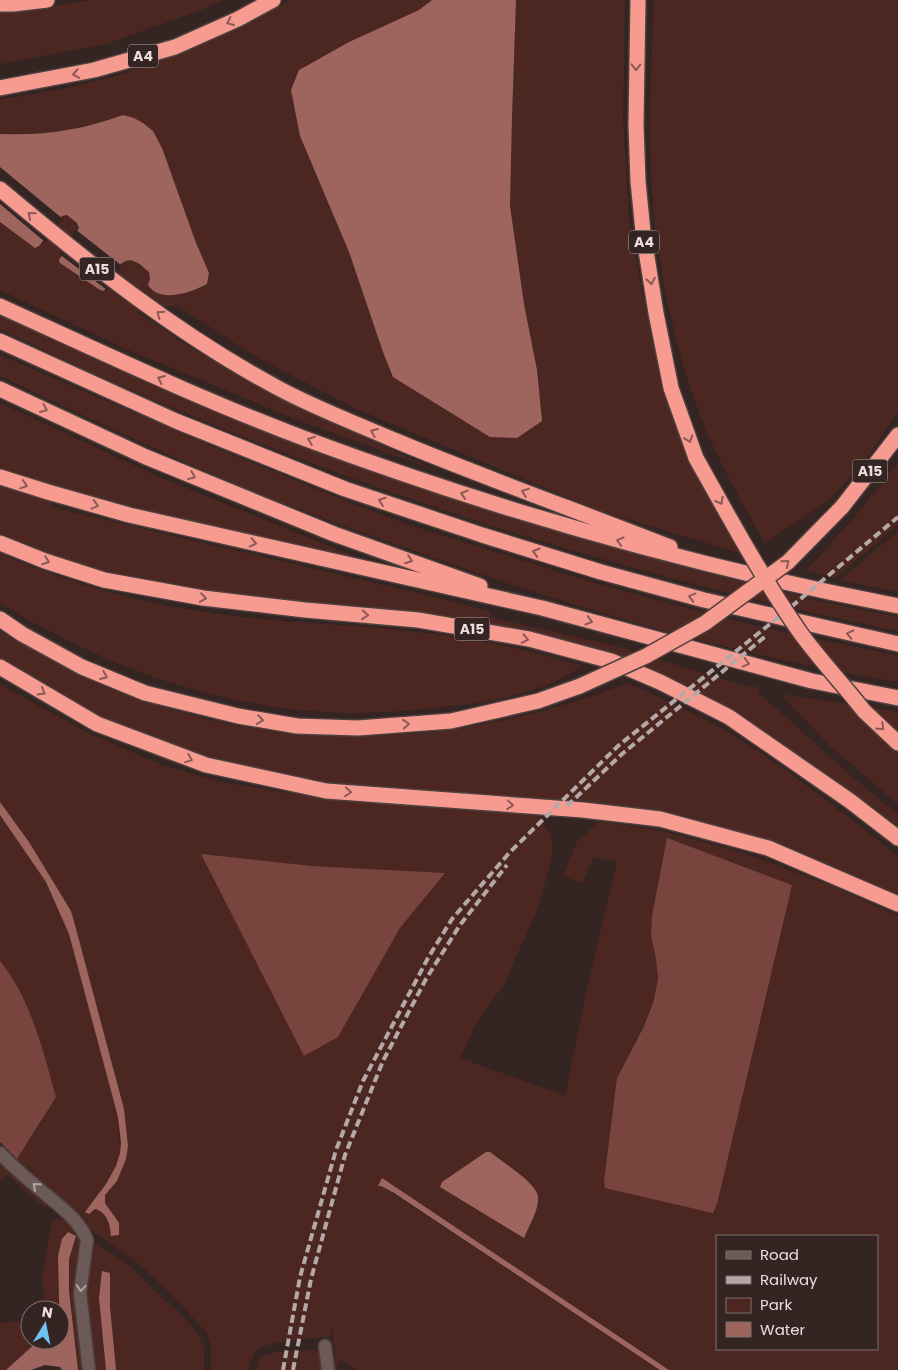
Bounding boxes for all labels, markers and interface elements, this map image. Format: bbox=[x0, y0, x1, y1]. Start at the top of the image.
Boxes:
one-way arrow bbox=[226, 16, 235, 27]
road number: A4 bbox=[128, 44, 158, 68]
one-way arrow bbox=[631, 64, 641, 72]
one-way arrow bbox=[72, 68, 80, 78]
one-way arrow bbox=[28, 212, 37, 221]
road number: A4 bbox=[629, 230, 659, 253]
road number: A15 bbox=[80, 258, 114, 280]
one-way arrow bbox=[645, 277, 655, 286]
one-way arrow bbox=[156, 311, 165, 320]
one-way arrow bbox=[157, 375, 166, 385]
one-way arrow bbox=[39, 403, 48, 414]
one-way arrow bbox=[371, 427, 379, 437]
one-way arrow bbox=[683, 434, 693, 443]
one-way arrow bbox=[307, 436, 316, 446]
road number: A15 bbox=[852, 460, 888, 482]
one-way arrow bbox=[188, 470, 196, 480]
one-way arrow bbox=[19, 479, 28, 489]
one-way arrow bbox=[522, 487, 530, 497]
one-way arrow bbox=[461, 489, 469, 499]
one-way arrow bbox=[714, 496, 724, 505]
one-way arrow bbox=[378, 497, 386, 507]
one-way arrow bbox=[90, 500, 99, 510]
one-way arrow bbox=[249, 537, 258, 548]
one-way arrow bbox=[616, 537, 624, 547]
one-way arrow bbox=[532, 548, 541, 558]
one-way arrow bbox=[404, 554, 413, 564]
one-way arrow bbox=[41, 555, 49, 565]
one-way arrow bbox=[780, 561, 789, 569]
one-way arrow bbox=[199, 592, 208, 602]
one-way arrow bbox=[688, 592, 696, 603]
one-way arrow bbox=[361, 609, 369, 620]
one-way arrow bbox=[585, 616, 593, 626]
road number: A15 bbox=[454, 618, 490, 640]
one-way arrow bbox=[846, 629, 855, 640]
one-way arrow bbox=[521, 633, 530, 643]
one-way arrow bbox=[742, 658, 750, 668]
one-way arrow bbox=[99, 670, 108, 680]
one-way arrow bbox=[36, 686, 45, 696]
one-way arrow bbox=[256, 714, 264, 724]
one-way arrow bbox=[403, 719, 411, 730]
one-way arrow bbox=[876, 721, 885, 730]
one-way arrow bbox=[184, 753, 193, 763]
one-way arrow bbox=[344, 787, 352, 798]
one-way arrow bbox=[506, 799, 514, 810]
one-way arrow bbox=[32, 1183, 41, 1192]
legend bbox=[716, 1235, 878, 1350]
text: Road bbox=[760, 1244, 799, 1265]
text: Railway bbox=[760, 1269, 818, 1290]
one-way arrow bbox=[76, 1284, 87, 1292]
text: Park bbox=[760, 1294, 792, 1315]
north arrow bbox=[20, 1300, 70, 1350]
text: N bbox=[40, 1301, 54, 1323]
text: Water bbox=[760, 1319, 806, 1340]

